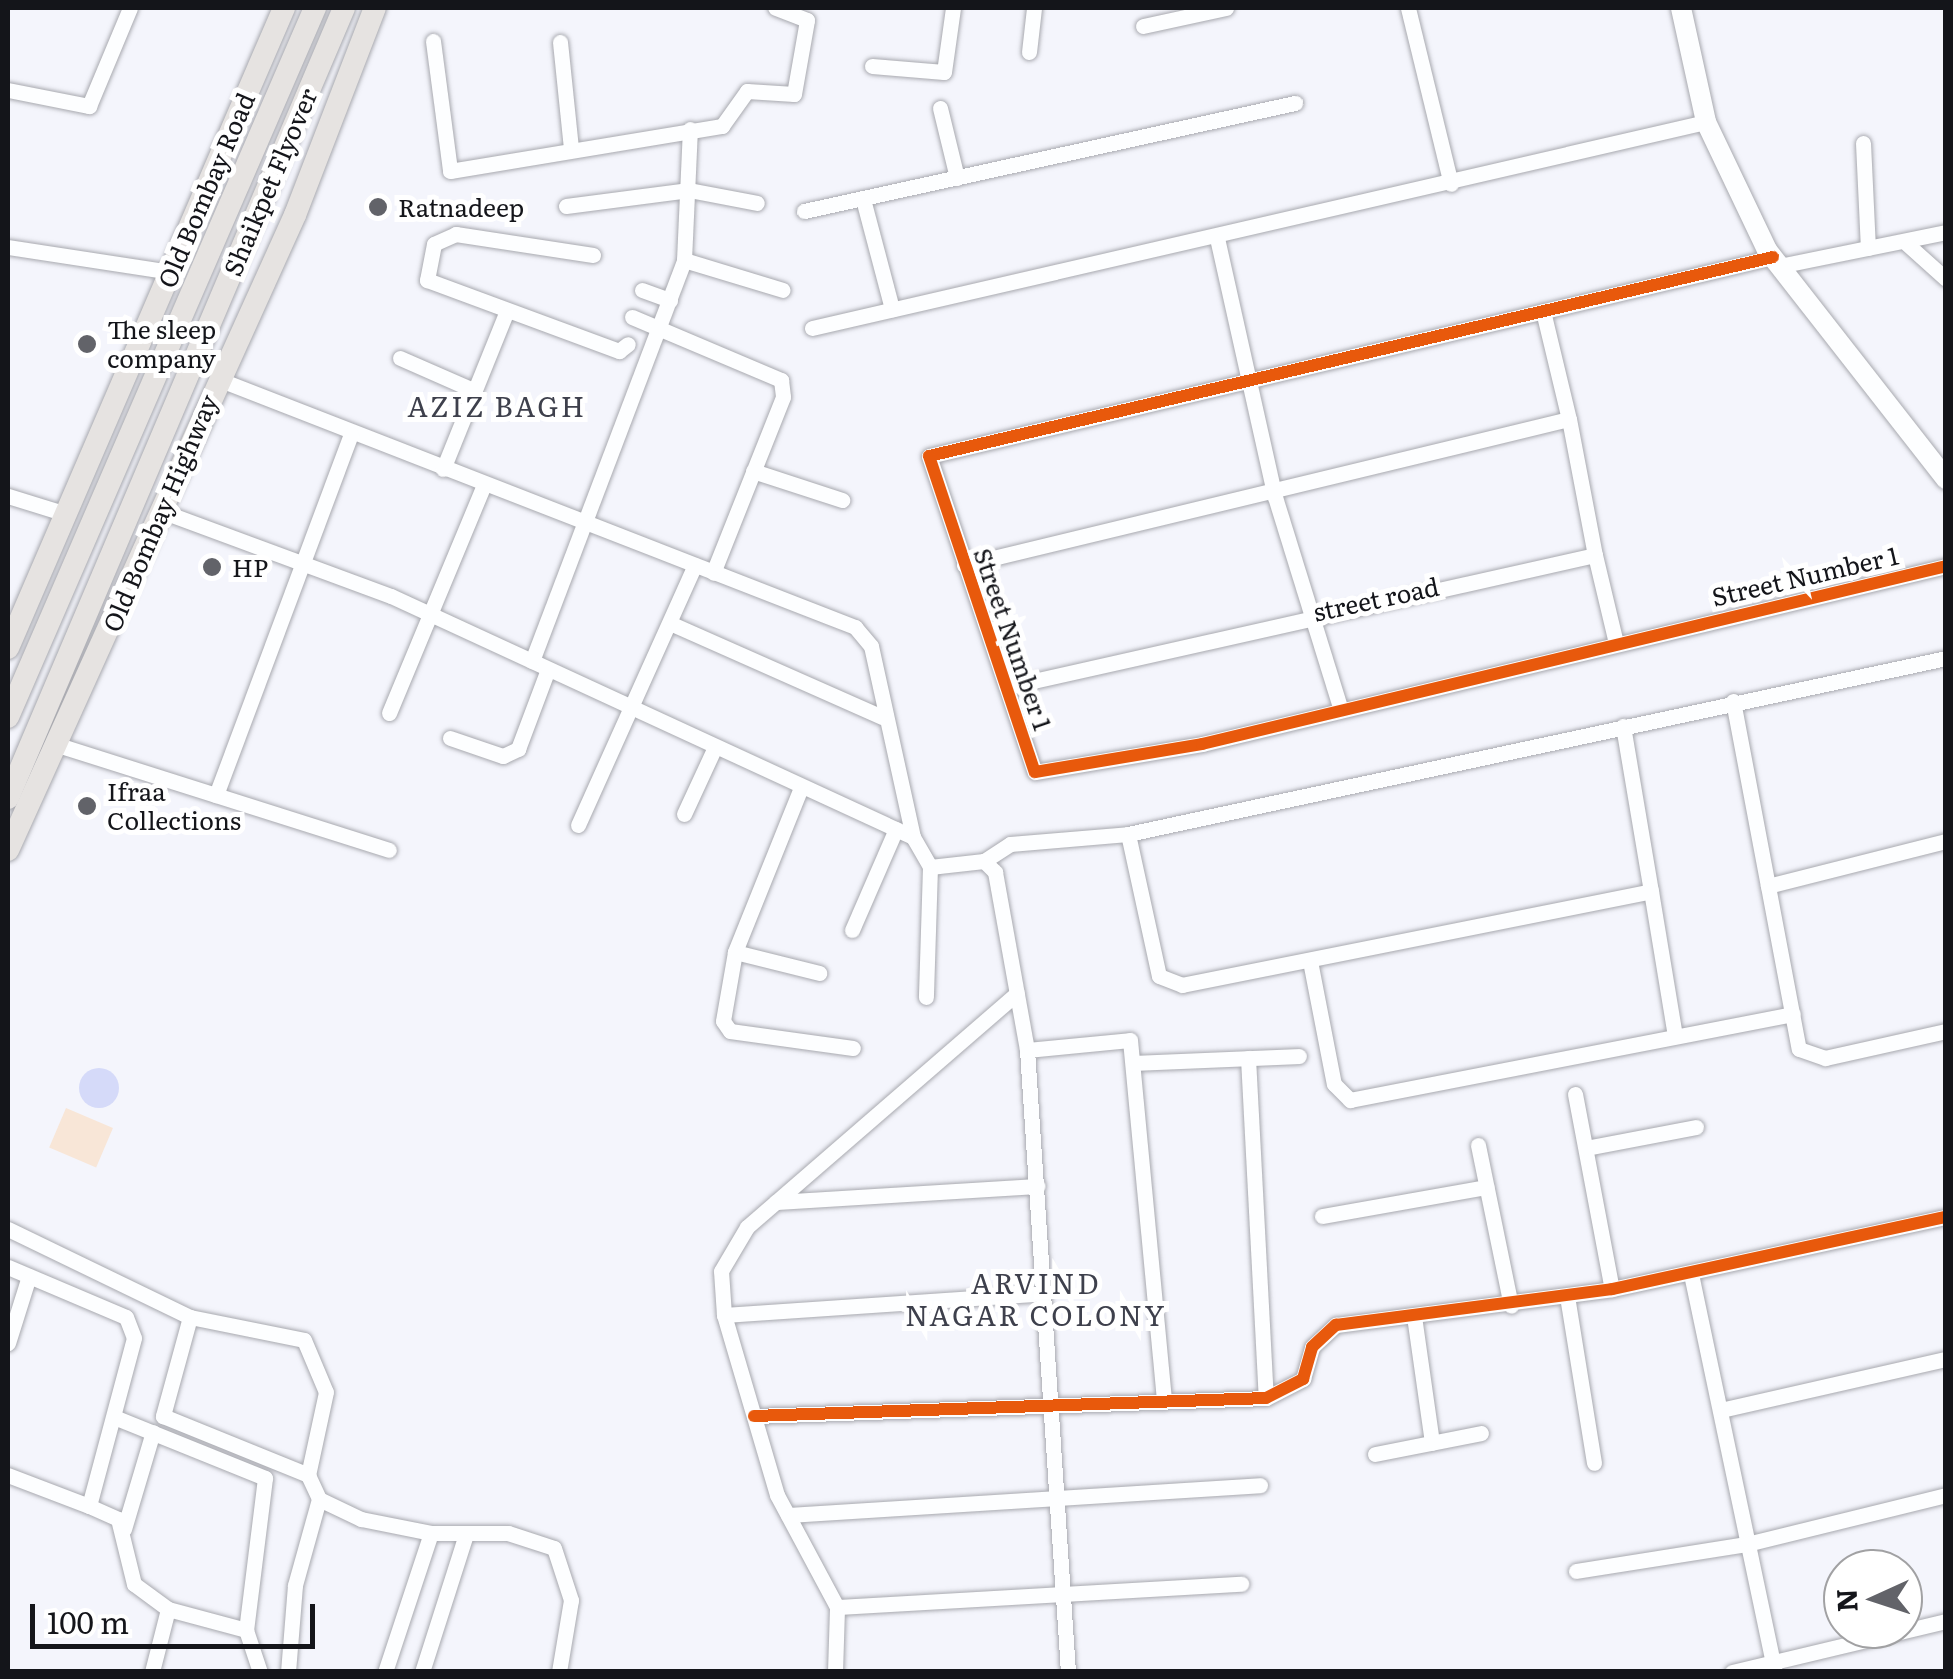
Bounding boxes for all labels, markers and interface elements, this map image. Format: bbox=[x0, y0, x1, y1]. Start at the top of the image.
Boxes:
street label: Shaikpet Flyover bbox=[217, 84, 323, 280]
street label: Old Bombay Road bbox=[151, 88, 261, 292]
place label: Ratnadeep bbox=[398, 192, 524, 222]
marker: Ratnadeep bbox=[367, 196, 389, 218]
place label: The sleep company bbox=[107, 315, 216, 374]
marker: The sleep company bbox=[76, 333, 98, 355]
district label: AZIZ BAGH bbox=[407, 388, 587, 422]
street label: Old Bombay Highway bbox=[96, 390, 224, 636]
street label: Street Number 1 bbox=[1709, 540, 1901, 612]
street label: Street Number 1 bbox=[968, 544, 1058, 734]
place label: HP bbox=[232, 552, 268, 582]
marker: HP bbox=[201, 556, 223, 578]
street label: street road bbox=[1310, 571, 1442, 627]
place label: Ifraa Collections bbox=[107, 777, 241, 836]
marker: Ifraa Collections bbox=[76, 795, 98, 817]
district label: ARVIND NAGAR COLONY bbox=[905, 1265, 1167, 1331]
north arrow bbox=[1823, 1549, 1923, 1649]
scale bar bbox=[35, 1584, 320, 1646]
text: N bbox=[1823, 1588, 1867, 1613]
text: 100 m bbox=[47, 1599, 129, 1643]

